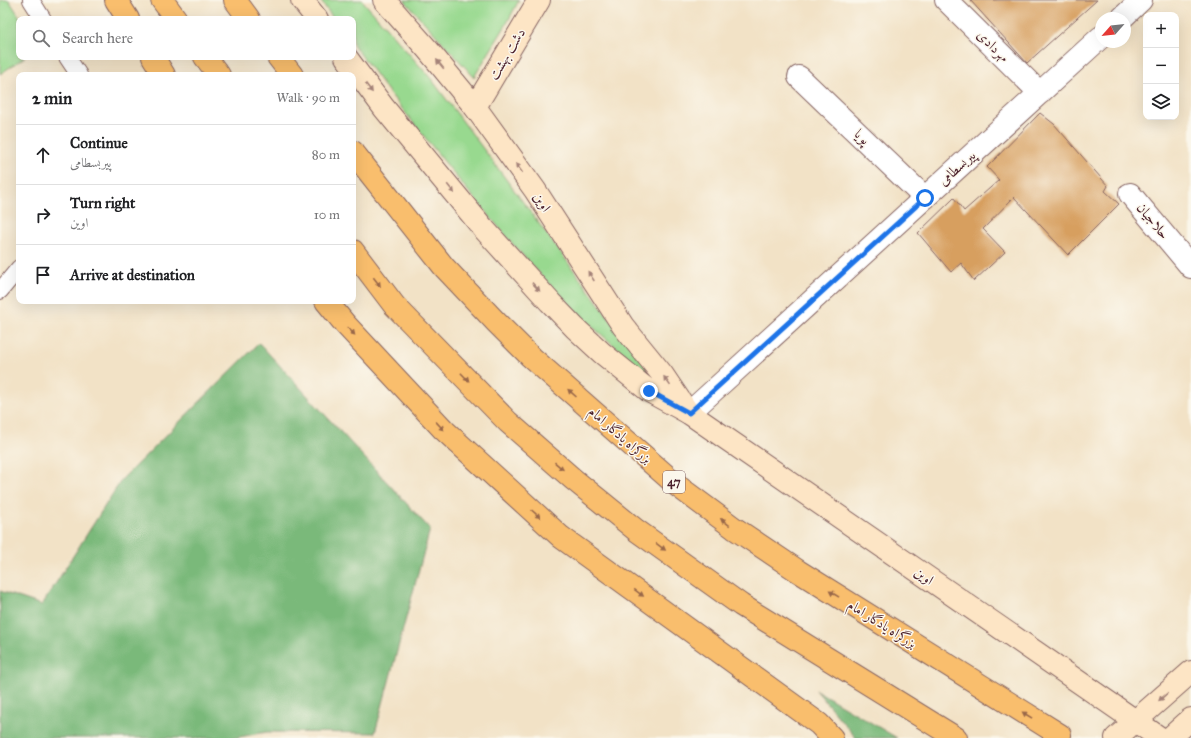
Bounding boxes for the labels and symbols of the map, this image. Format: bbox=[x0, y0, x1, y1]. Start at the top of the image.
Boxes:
north arrow bbox=[1095, 12, 1131, 48]
street label: دشت بهشت bbox=[485, 25, 530, 83]
street label: مهردادی bbox=[973, 26, 1013, 66]
one-way arrow bbox=[436, 59, 445, 70]
one-way arrow bbox=[365, 83, 373, 93]
street label: پویا bbox=[849, 126, 874, 151]
street label: پیربسطامی bbox=[935, 146, 982, 191]
one-way arrow bbox=[515, 163, 523, 173]
one-way arrow bbox=[446, 184, 455, 195]
street label: اوین bbox=[530, 189, 554, 215]
route start bbox=[916, 189, 934, 207]
street label: حلاجیان bbox=[1133, 199, 1173, 243]
one-way arrow bbox=[587, 271, 595, 281]
one-way arrow bbox=[372, 276, 381, 287]
one-way arrow bbox=[531, 282, 541, 292]
one-way arrow bbox=[346, 326, 356, 336]
one-way arrow bbox=[460, 372, 470, 382]
one-way arrow bbox=[663, 376, 671, 386]
route end bbox=[640, 382, 658, 400]
one-way arrow bbox=[567, 389, 577, 398]
street label: بزرگراه یادگار امام bbox=[582, 402, 656, 470]
one-way arrow bbox=[435, 421, 445, 431]
one-way arrow bbox=[554, 462, 564, 471]
road number: 47 bbox=[663, 471, 685, 493]
one-way arrow bbox=[531, 509, 540, 518]
one-way arrow bbox=[720, 517, 731, 526]
one-way arrow bbox=[655, 543, 666, 551]
street label: اوین bbox=[911, 563, 937, 589]
one-way arrow bbox=[633, 589, 644, 597]
one-way arrow bbox=[828, 590, 840, 597]
street label: بزرگراه یادگار امام bbox=[842, 595, 921, 656]
one-way arrow bbox=[1158, 692, 1168, 702]
one-way arrow bbox=[1021, 711, 1033, 718]

